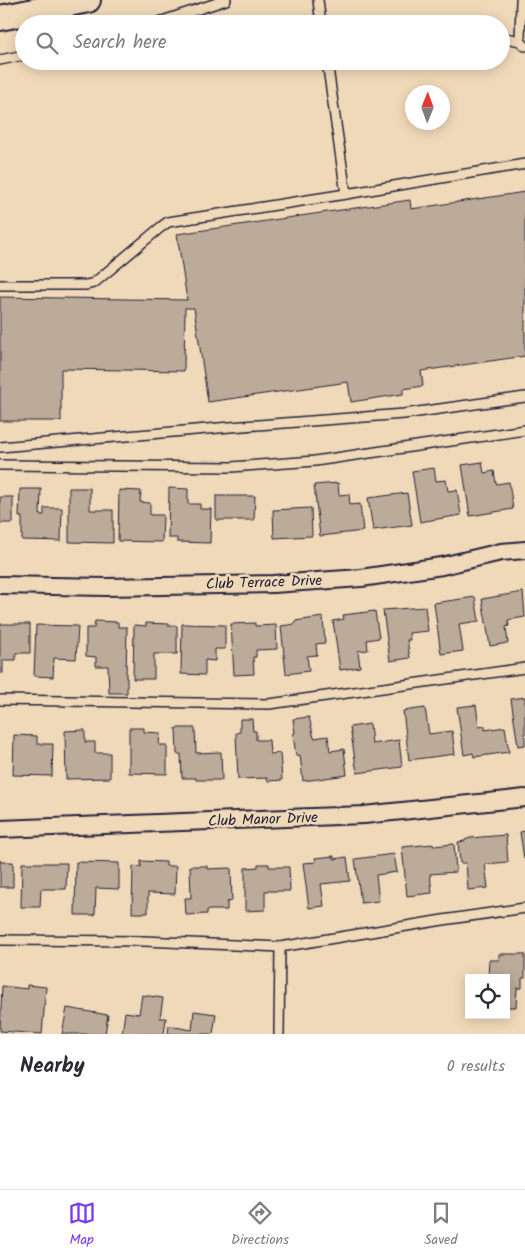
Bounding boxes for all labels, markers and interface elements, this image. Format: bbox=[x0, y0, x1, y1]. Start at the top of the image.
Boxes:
search box bbox=[15, 15, 510, 70]
text: Search here bbox=[73, 28, 167, 58]
icon: search bbox=[33, 29, 61, 57]
north arrow bbox=[405, 85, 450, 130]
street label: Club Terrace Drive bbox=[205, 569, 323, 597]
street label: Club Manor Drive bbox=[208, 806, 318, 834]
map controls bbox=[465, 974, 510, 1019]
button: locate bbox=[465, 974, 510, 1019]
text: Nearby bbox=[20, 1050, 85, 1083]
text: 0 results bbox=[447, 1054, 505, 1079]
tab: Map bbox=[68, 1199, 96, 1251]
tab: Directions bbox=[231, 1199, 289, 1251]
tab: Saved bbox=[424, 1199, 457, 1251]

